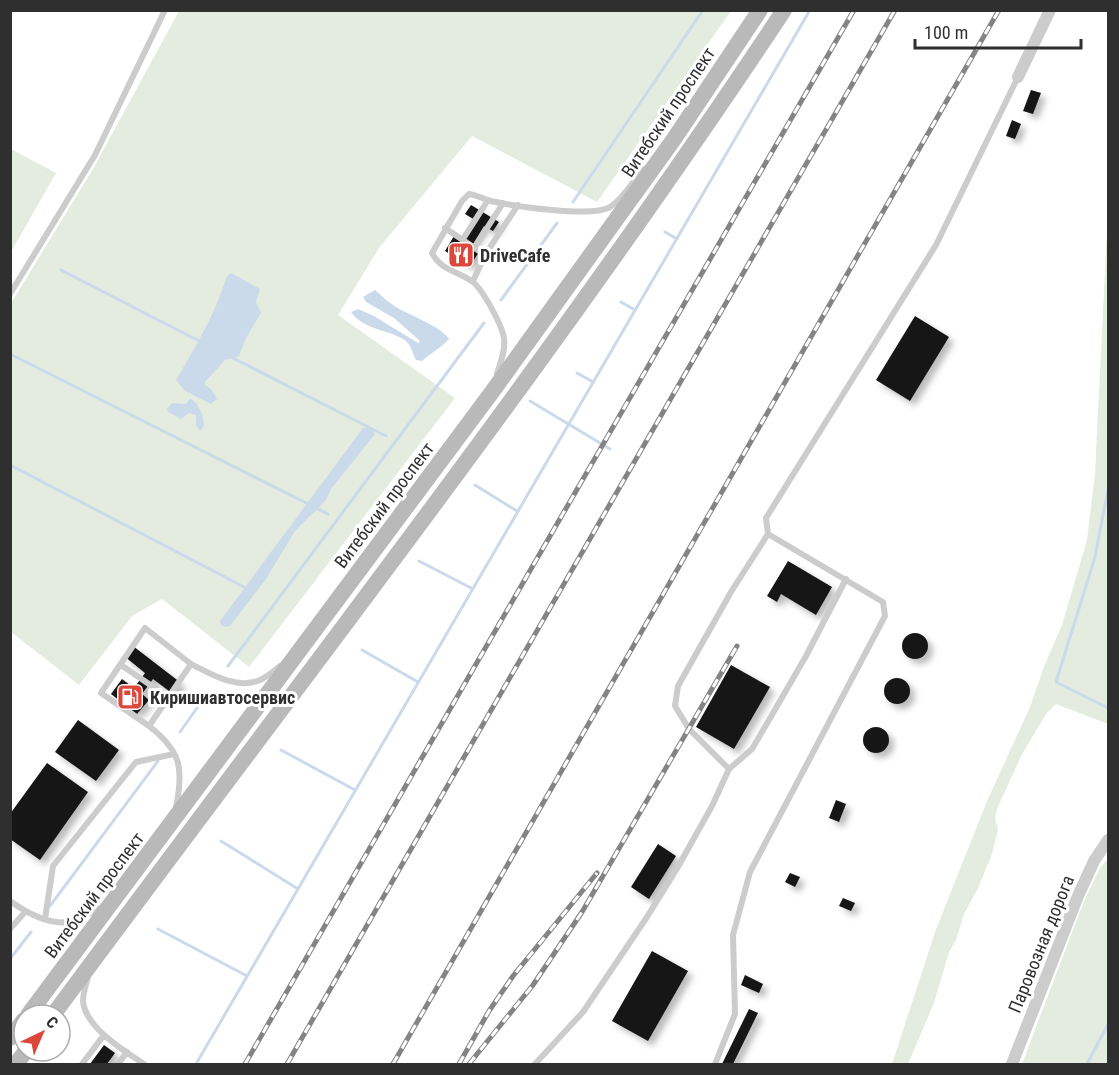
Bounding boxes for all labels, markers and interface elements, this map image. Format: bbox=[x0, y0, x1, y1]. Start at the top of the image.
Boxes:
scale bar bbox=[915, 12, 1082, 50]
text: 100 m bbox=[924, 22, 968, 43]
street label: Витебский проспект bbox=[617, 43, 719, 181]
restaurant icon: DriveCafe bbox=[446, 240, 476, 270]
place label: DriveCafe bbox=[480, 245, 551, 266]
street label: Витебский проспект bbox=[330, 438, 438, 572]
fuel station icon: Киришиавтосервис bbox=[115, 682, 145, 712]
place label: Киришиавтосервис bbox=[150, 687, 295, 708]
street label: Витебский проспект bbox=[40, 828, 148, 962]
street label: Паровозная дорога bbox=[1004, 872, 1078, 1016]
north arrow bbox=[12, 1003, 72, 1063]
text: С bbox=[42, 1013, 62, 1033]

